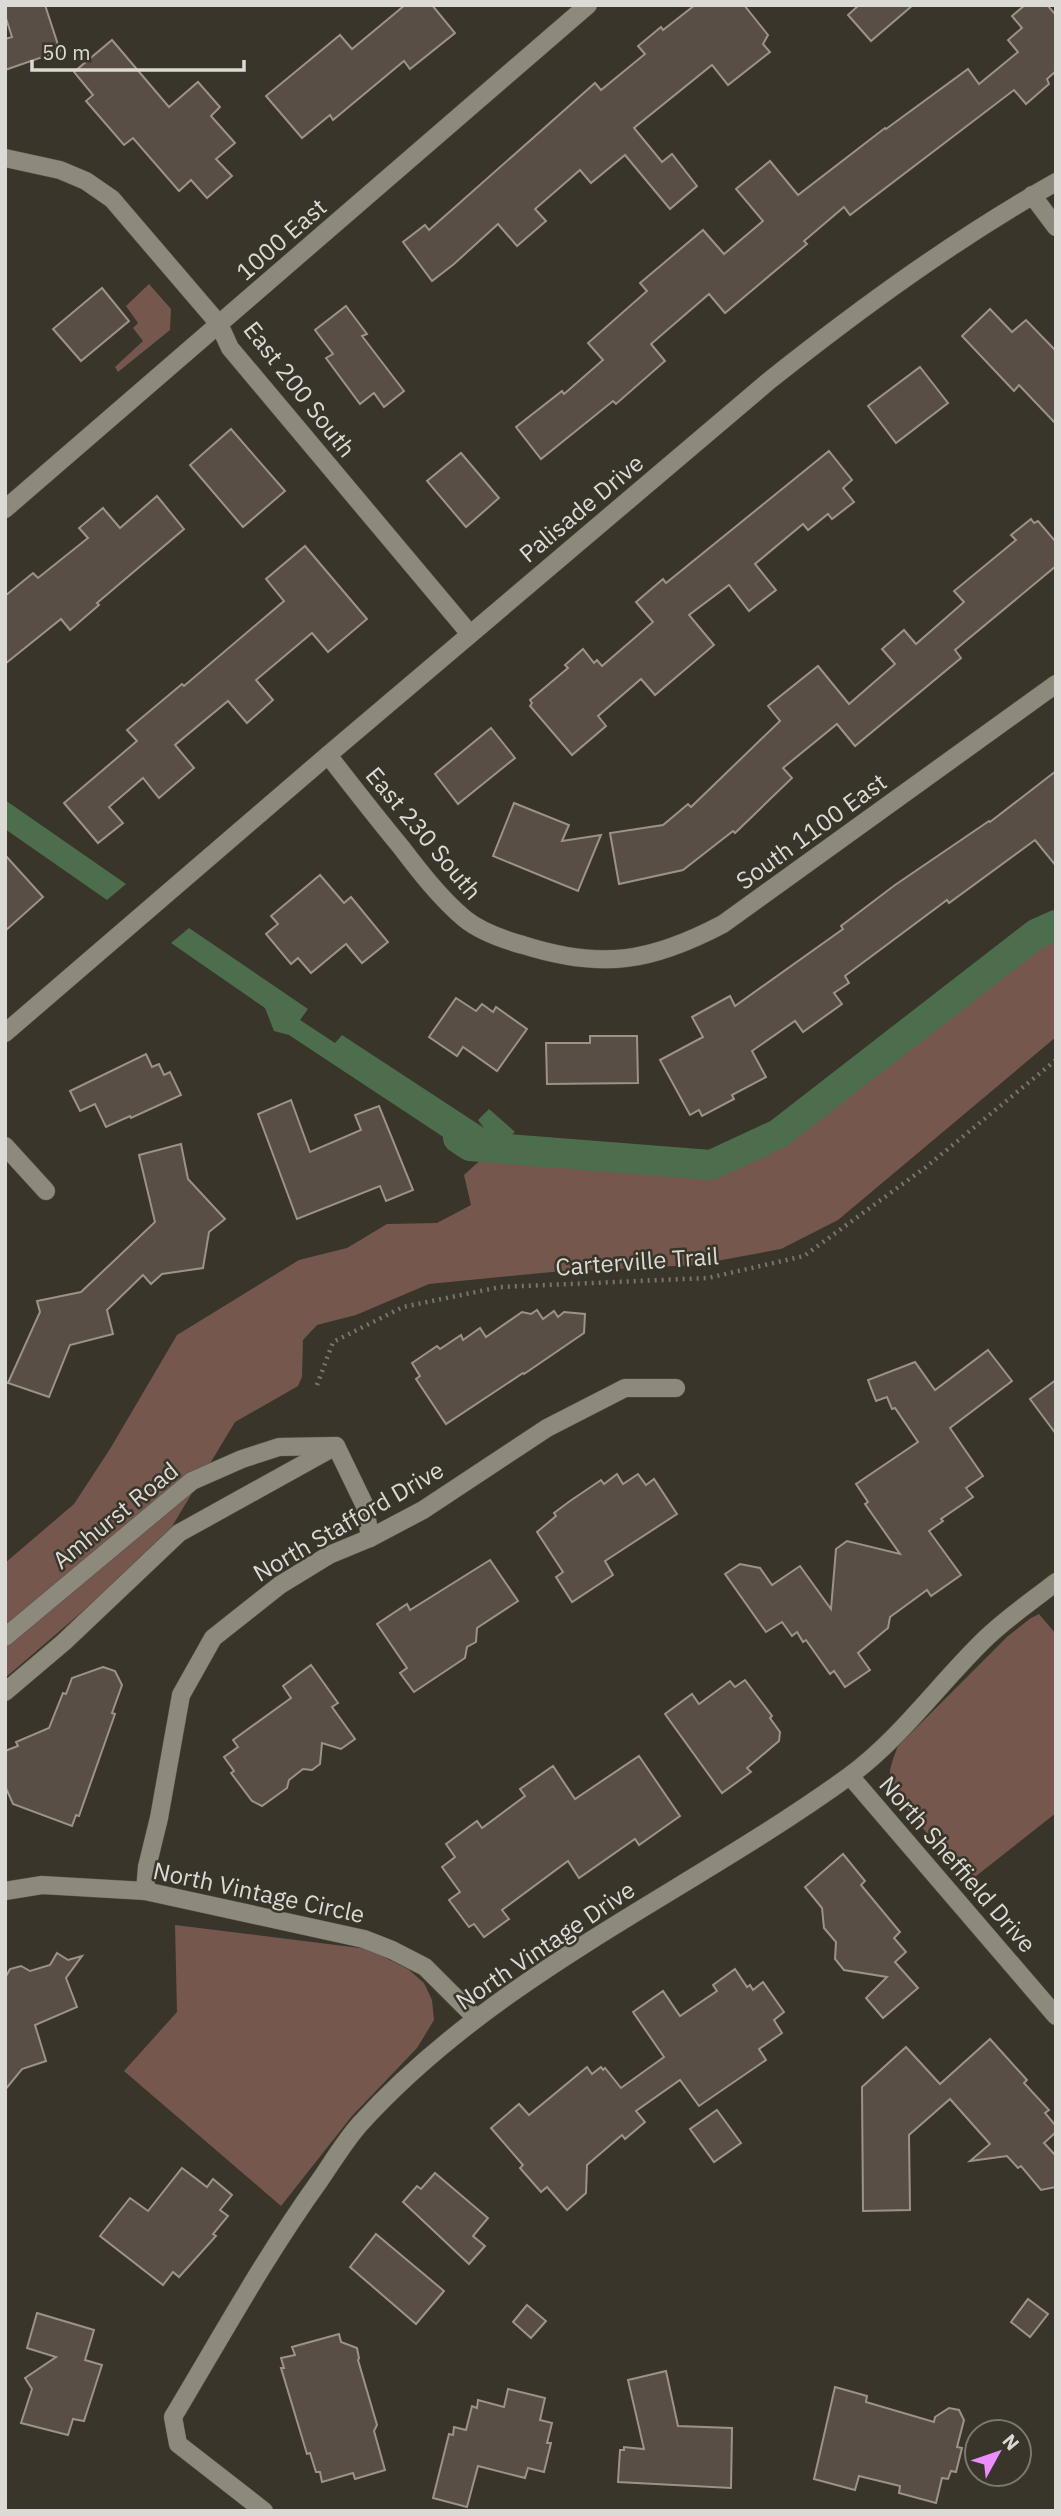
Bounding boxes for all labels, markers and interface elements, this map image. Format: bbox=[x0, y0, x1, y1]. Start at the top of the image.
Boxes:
scale bar bbox=[32, 28, 243, 72]
text: 50 m bbox=[42, 38, 91, 66]
street label: 1000 East bbox=[229, 191, 333, 287]
street label: East 200 South bbox=[237, 314, 363, 464]
street label: Palisade Drive bbox=[512, 447, 650, 569]
street label: East 230 South bbox=[359, 760, 489, 906]
street label: South 1100 East bbox=[729, 766, 893, 896]
street label: Carterville Trail bbox=[554, 1239, 720, 1283]
street label: North Stafford Drive bbox=[247, 1453, 449, 1589]
street label: Amhurst Road bbox=[45, 1454, 185, 1576]
street label: North Sheffield Drive bbox=[872, 1769, 1044, 1959]
street label: North Vintage Circle bbox=[150, 1854, 368, 1930]
street label: North Vintage Drive bbox=[449, 1873, 641, 2017]
north arrow bbox=[963, 2418, 1033, 2488]
text: N bbox=[997, 2429, 1025, 2455]

